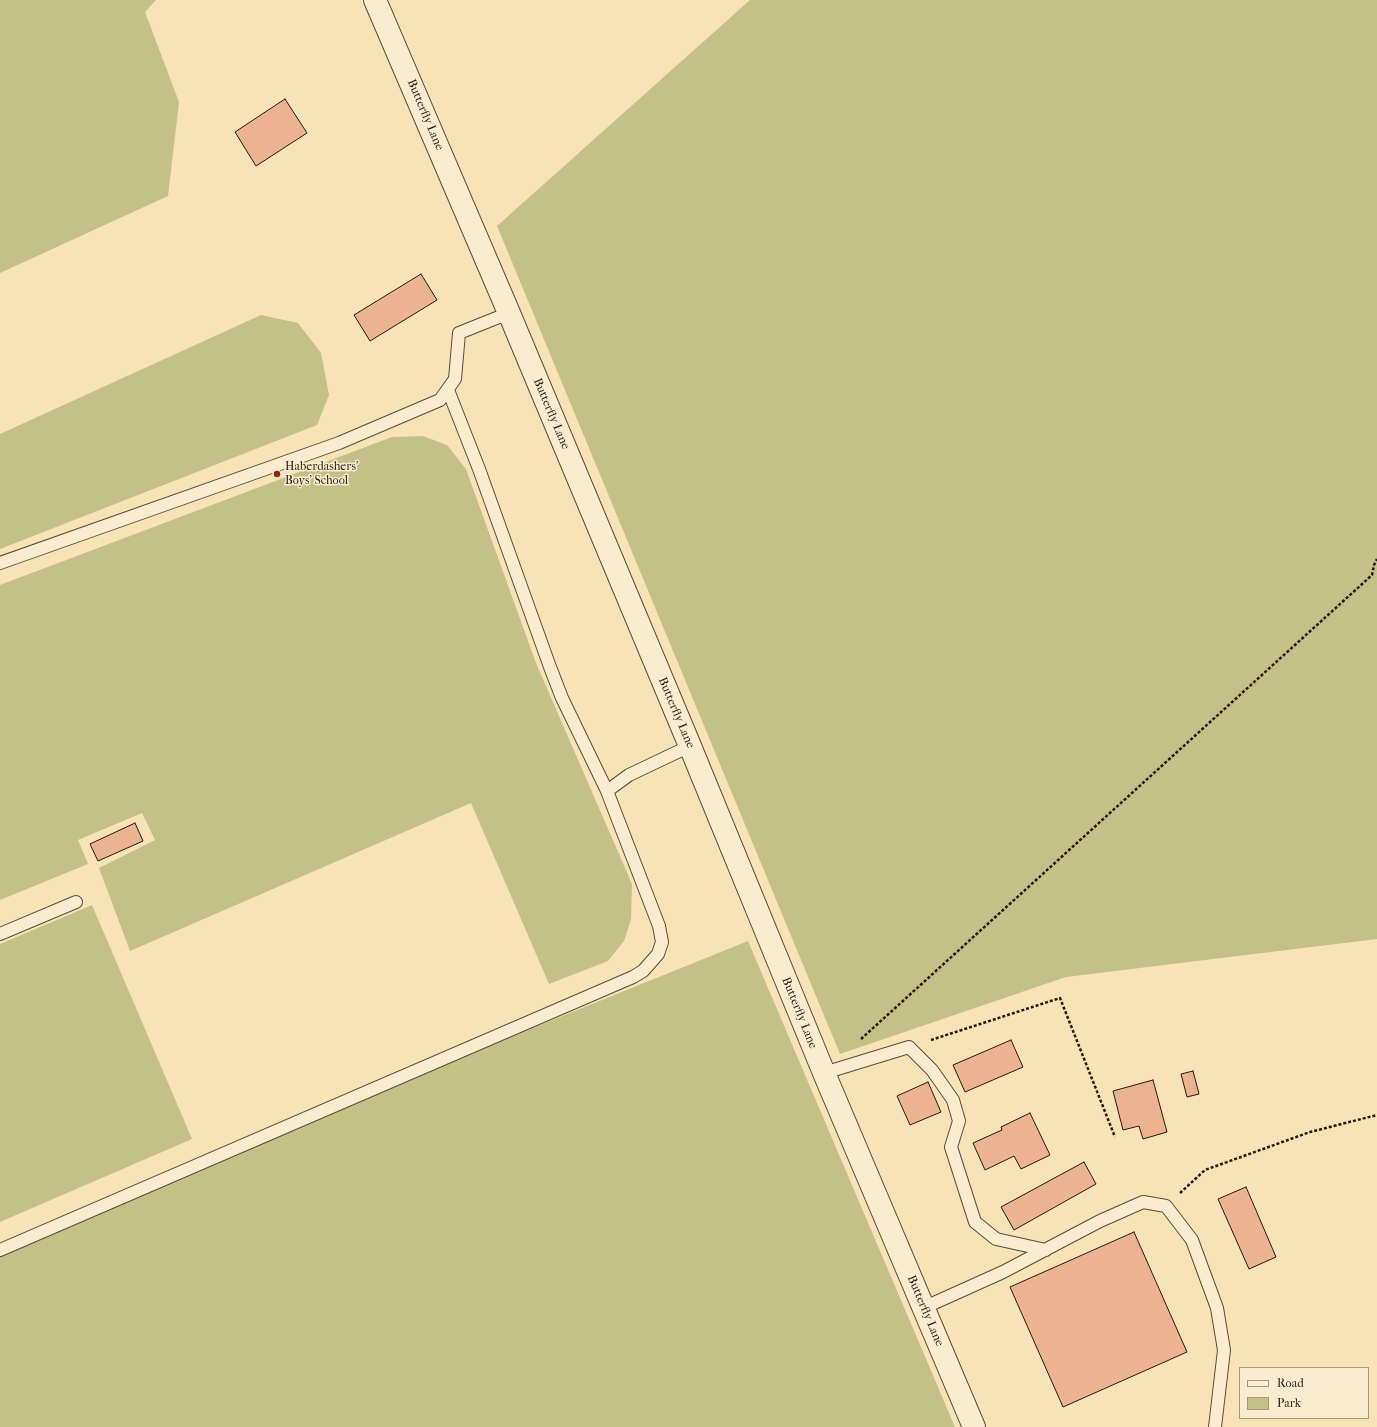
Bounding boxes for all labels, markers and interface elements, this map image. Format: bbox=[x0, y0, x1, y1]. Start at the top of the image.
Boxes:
street label: Butterfly Lane bbox=[404, 77, 446, 153]
street label: Butterfly Lane bbox=[530, 376, 572, 452]
place label: Haberdashers' Boys' School bbox=[285, 460, 358, 488]
marker: Haberdashers' Boys' School bbox=[272, 469, 282, 479]
street label: Butterfly Lane bbox=[655, 675, 697, 751]
street label: Butterfly Lane bbox=[778, 975, 820, 1051]
street label: Butterfly Lane bbox=[904, 1273, 946, 1349]
legend bbox=[1239, 1367, 1369, 1419]
text: Road bbox=[1277, 1376, 1304, 1390]
text: Park bbox=[1277, 1396, 1301, 1410]

